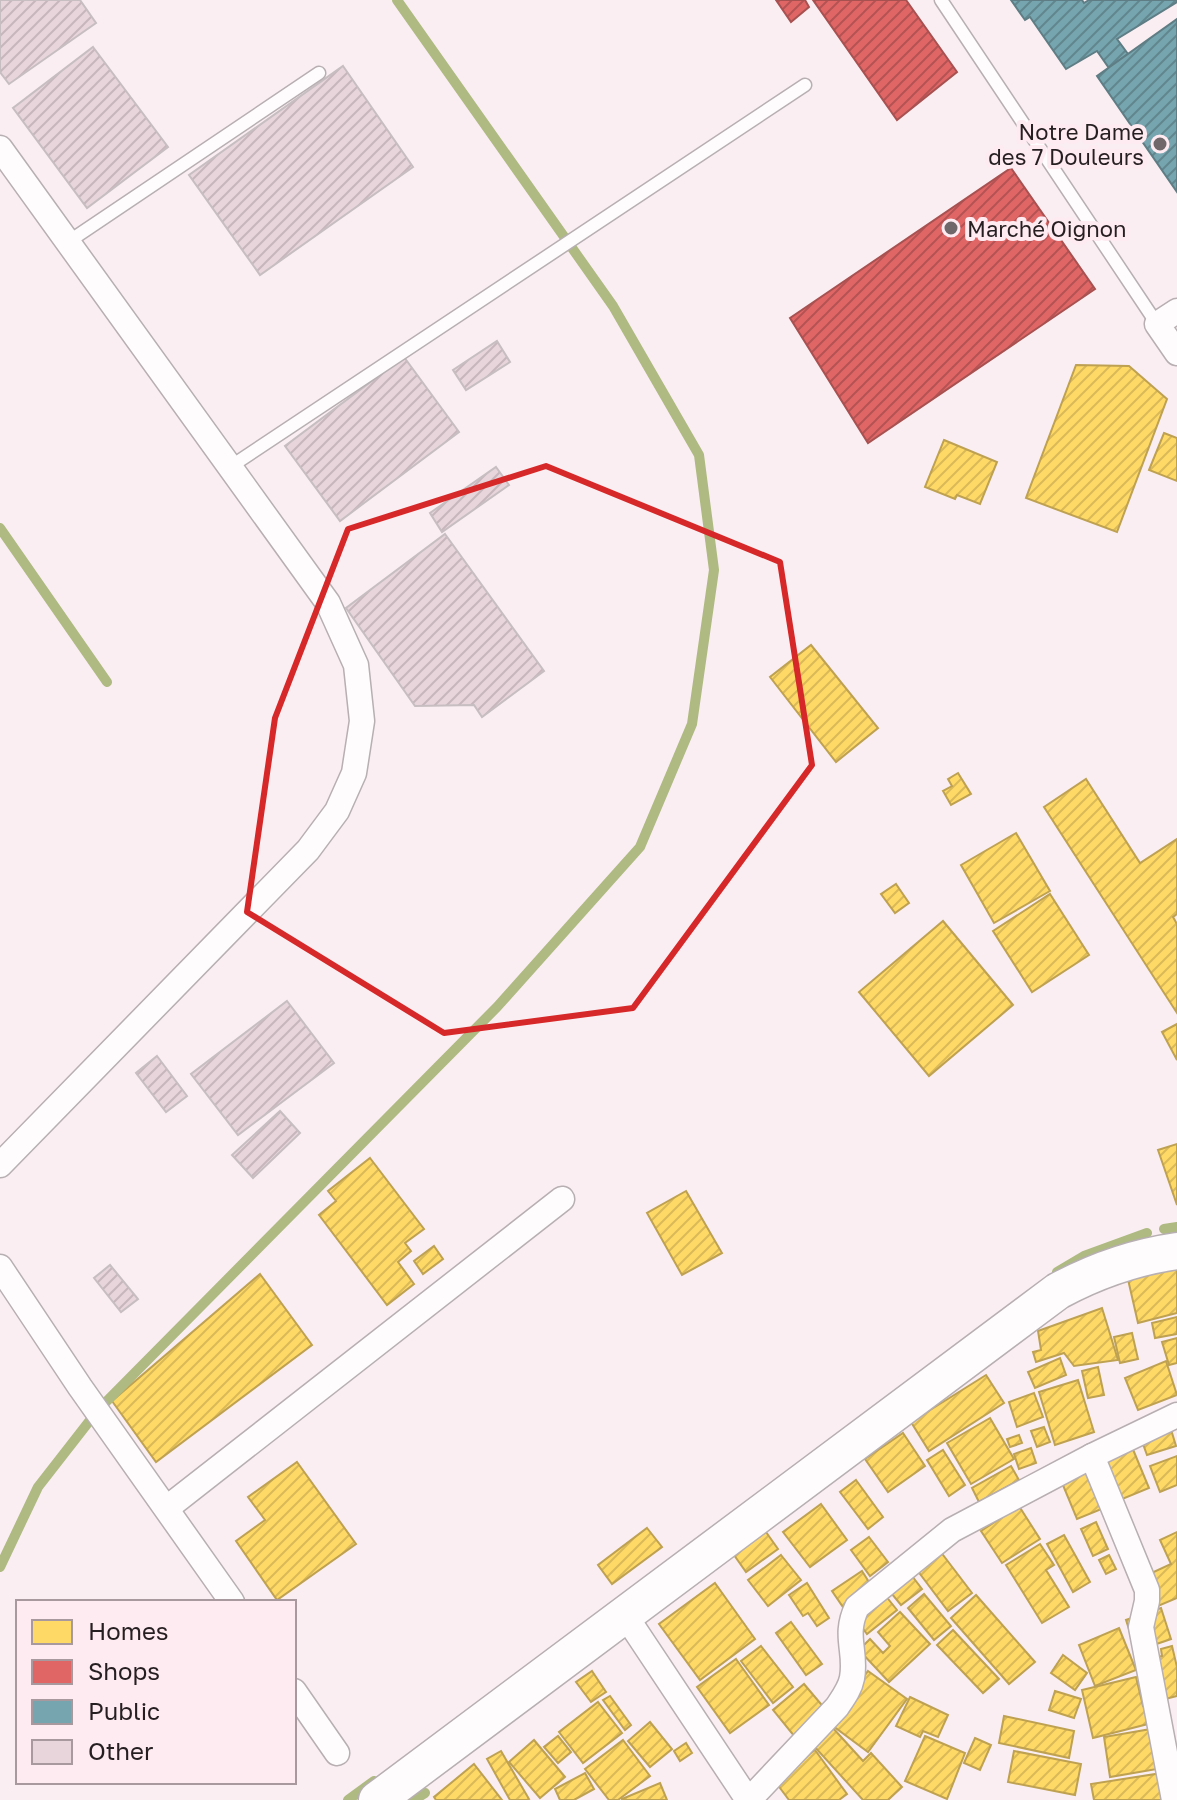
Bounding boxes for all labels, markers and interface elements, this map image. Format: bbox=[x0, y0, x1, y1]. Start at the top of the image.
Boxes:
place label: Notre Dame des 7 Douleurs bbox=[988, 118, 1144, 170]
marker: Notre Dame des 7 Douleurs bbox=[1151, 135, 1169, 153]
place label: Marché Oignon bbox=[967, 215, 1126, 242]
marker: Marché Oignon bbox=[942, 219, 960, 237]
legend bbox=[16, 1600, 296, 1784]
text: Homes bbox=[88, 1616, 169, 1645]
text: Shops bbox=[88, 1656, 160, 1685]
text: Public bbox=[88, 1696, 160, 1725]
text: Other bbox=[88, 1736, 153, 1765]

